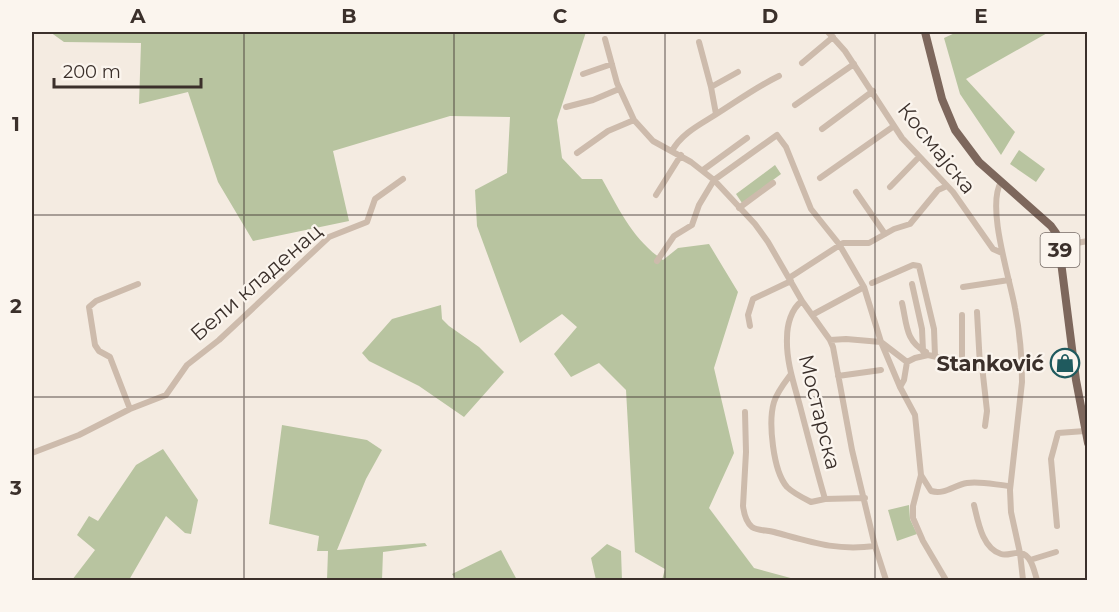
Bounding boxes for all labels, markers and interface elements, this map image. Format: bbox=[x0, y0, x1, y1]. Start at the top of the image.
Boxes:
text: A bbox=[129, 4, 146, 28]
text: B bbox=[341, 4, 357, 28]
text: C bbox=[553, 4, 568, 28]
text: D bbox=[762, 4, 778, 28]
text: E bbox=[974, 4, 988, 28]
scale bar bbox=[54, 51, 201, 89]
text: 200 m bbox=[63, 61, 121, 83]
street label: Космајска bbox=[893, 97, 981, 199]
text: 1 bbox=[12, 112, 20, 136]
street label: Бели кладенац bbox=[185, 218, 327, 346]
road number: 39 bbox=[1040, 233, 1080, 267]
text: 2 bbox=[10, 294, 22, 318]
shop icon: Stanković bbox=[1049, 347, 1081, 379]
place label: Stanković bbox=[936, 351, 1045, 376]
street label: Мостарска bbox=[794, 352, 846, 472]
text: 3 bbox=[9, 476, 22, 500]

